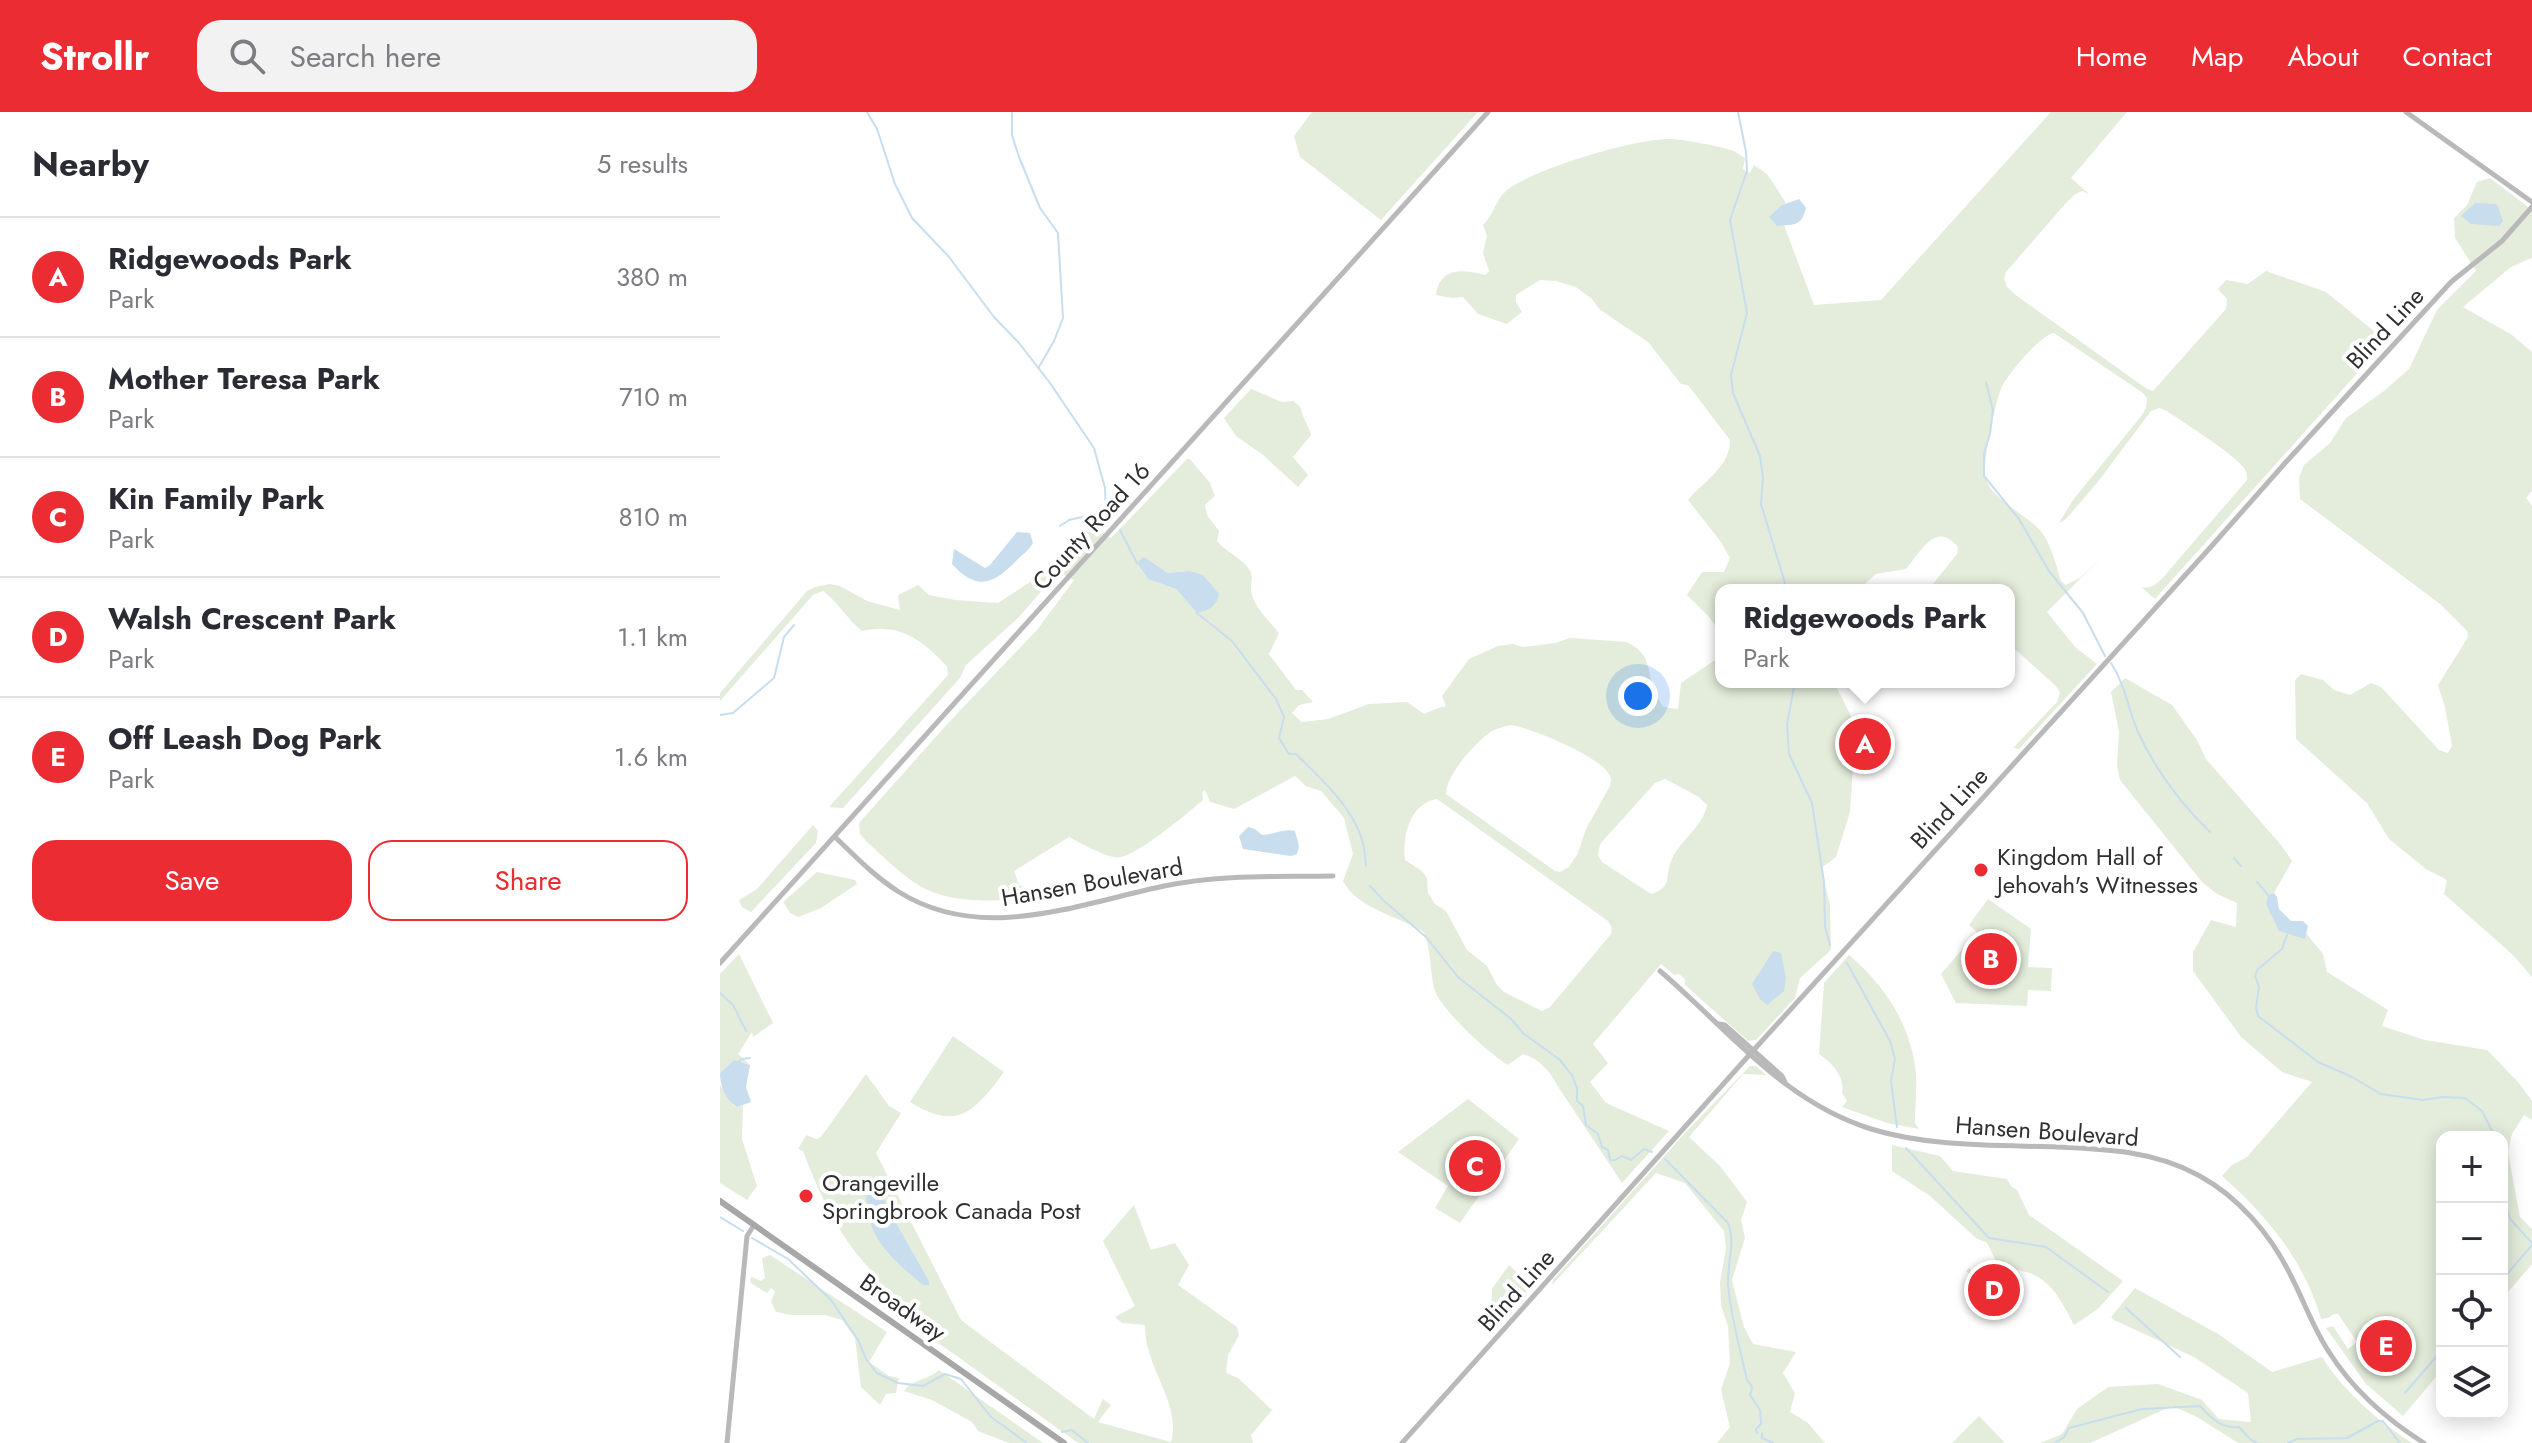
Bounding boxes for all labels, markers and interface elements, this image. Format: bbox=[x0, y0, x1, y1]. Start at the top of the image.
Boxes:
search box bbox=[197, 20, 757, 92]
text: Strollr bbox=[40, 29, 149, 84]
icon: search bbox=[225, 34, 269, 78]
text: Search here bbox=[289, 35, 441, 78]
text: Home bbox=[2076, 36, 2147, 77]
text: Map bbox=[2191, 36, 2243, 77]
text: About bbox=[2287, 36, 2359, 77]
text: Contact bbox=[2403, 36, 2492, 77]
text: Nearby bbox=[32, 140, 149, 189]
text: 5 results bbox=[597, 145, 688, 183]
text: Ridgewoods Park bbox=[108, 237, 352, 280]
text: A bbox=[48, 258, 68, 296]
text: 380 m bbox=[616, 258, 688, 296]
street label: Blind Line bbox=[2338, 279, 2432, 377]
text: Park bbox=[108, 280, 154, 318]
text: Mother Teresa Park bbox=[108, 357, 380, 400]
text: B bbox=[49, 378, 67, 416]
text: 710 m bbox=[619, 378, 688, 416]
text: Park bbox=[108, 400, 154, 438]
street label: County Road 16 bbox=[1024, 454, 1158, 598]
text: Kin Family Park bbox=[108, 477, 325, 520]
text: C bbox=[49, 498, 67, 536]
text: 810 m bbox=[618, 498, 688, 536]
text: Park bbox=[108, 520, 154, 558]
popup bbox=[1715, 584, 2015, 688]
text: Ridgewoods Park bbox=[1743, 596, 1987, 639]
text: Walsh Crescent Park bbox=[108, 597, 396, 640]
text: D bbox=[48, 618, 68, 656]
text: 1.1 km bbox=[617, 618, 688, 656]
text: Park bbox=[1743, 639, 1789, 677]
text: Park bbox=[108, 640, 154, 678]
your location bbox=[1618, 676, 1658, 716]
pin: A bbox=[1839, 714, 1891, 774]
text: Off Leash Dog Park bbox=[108, 717, 382, 760]
text: E bbox=[50, 738, 66, 776]
text: 1.6 km bbox=[614, 738, 688, 776]
street label: Blind Line bbox=[1902, 759, 1996, 857]
text: Park bbox=[108, 760, 154, 798]
place label: Kingdom Hall of Jehovah's Witnesses bbox=[1994, 839, 2198, 902]
button: Save bbox=[32, 840, 352, 921]
button: Share bbox=[368, 840, 688, 921]
street label: Hansen Boulevard bbox=[998, 849, 1186, 915]
marker: Kingdom Hall of Jehovah's Witnesses bbox=[1972, 861, 1990, 879]
pin: B bbox=[1965, 929, 2017, 989]
street label: Hansen Boulevard bbox=[1954, 1107, 2140, 1155]
map controls bbox=[2436, 1131, 2508, 1419]
button: + bbox=[2436, 1131, 2508, 1203]
pin: C bbox=[1449, 1136, 1501, 1196]
place label: Orangeville Springbrook Canada Post bbox=[822, 1165, 1081, 1228]
marker: Orangeville Springbrook Canada Post bbox=[797, 1187, 815, 1205]
button: − bbox=[2436, 1203, 2508, 1275]
street label: Blind Line bbox=[1469, 1241, 1563, 1339]
pin: D bbox=[1968, 1260, 2020, 1320]
street label: Broadway bbox=[853, 1265, 953, 1350]
button: locate bbox=[2436, 1275, 2508, 1347]
pin: E bbox=[2360, 1316, 2412, 1376]
button: layers bbox=[2436, 1347, 2508, 1419]

